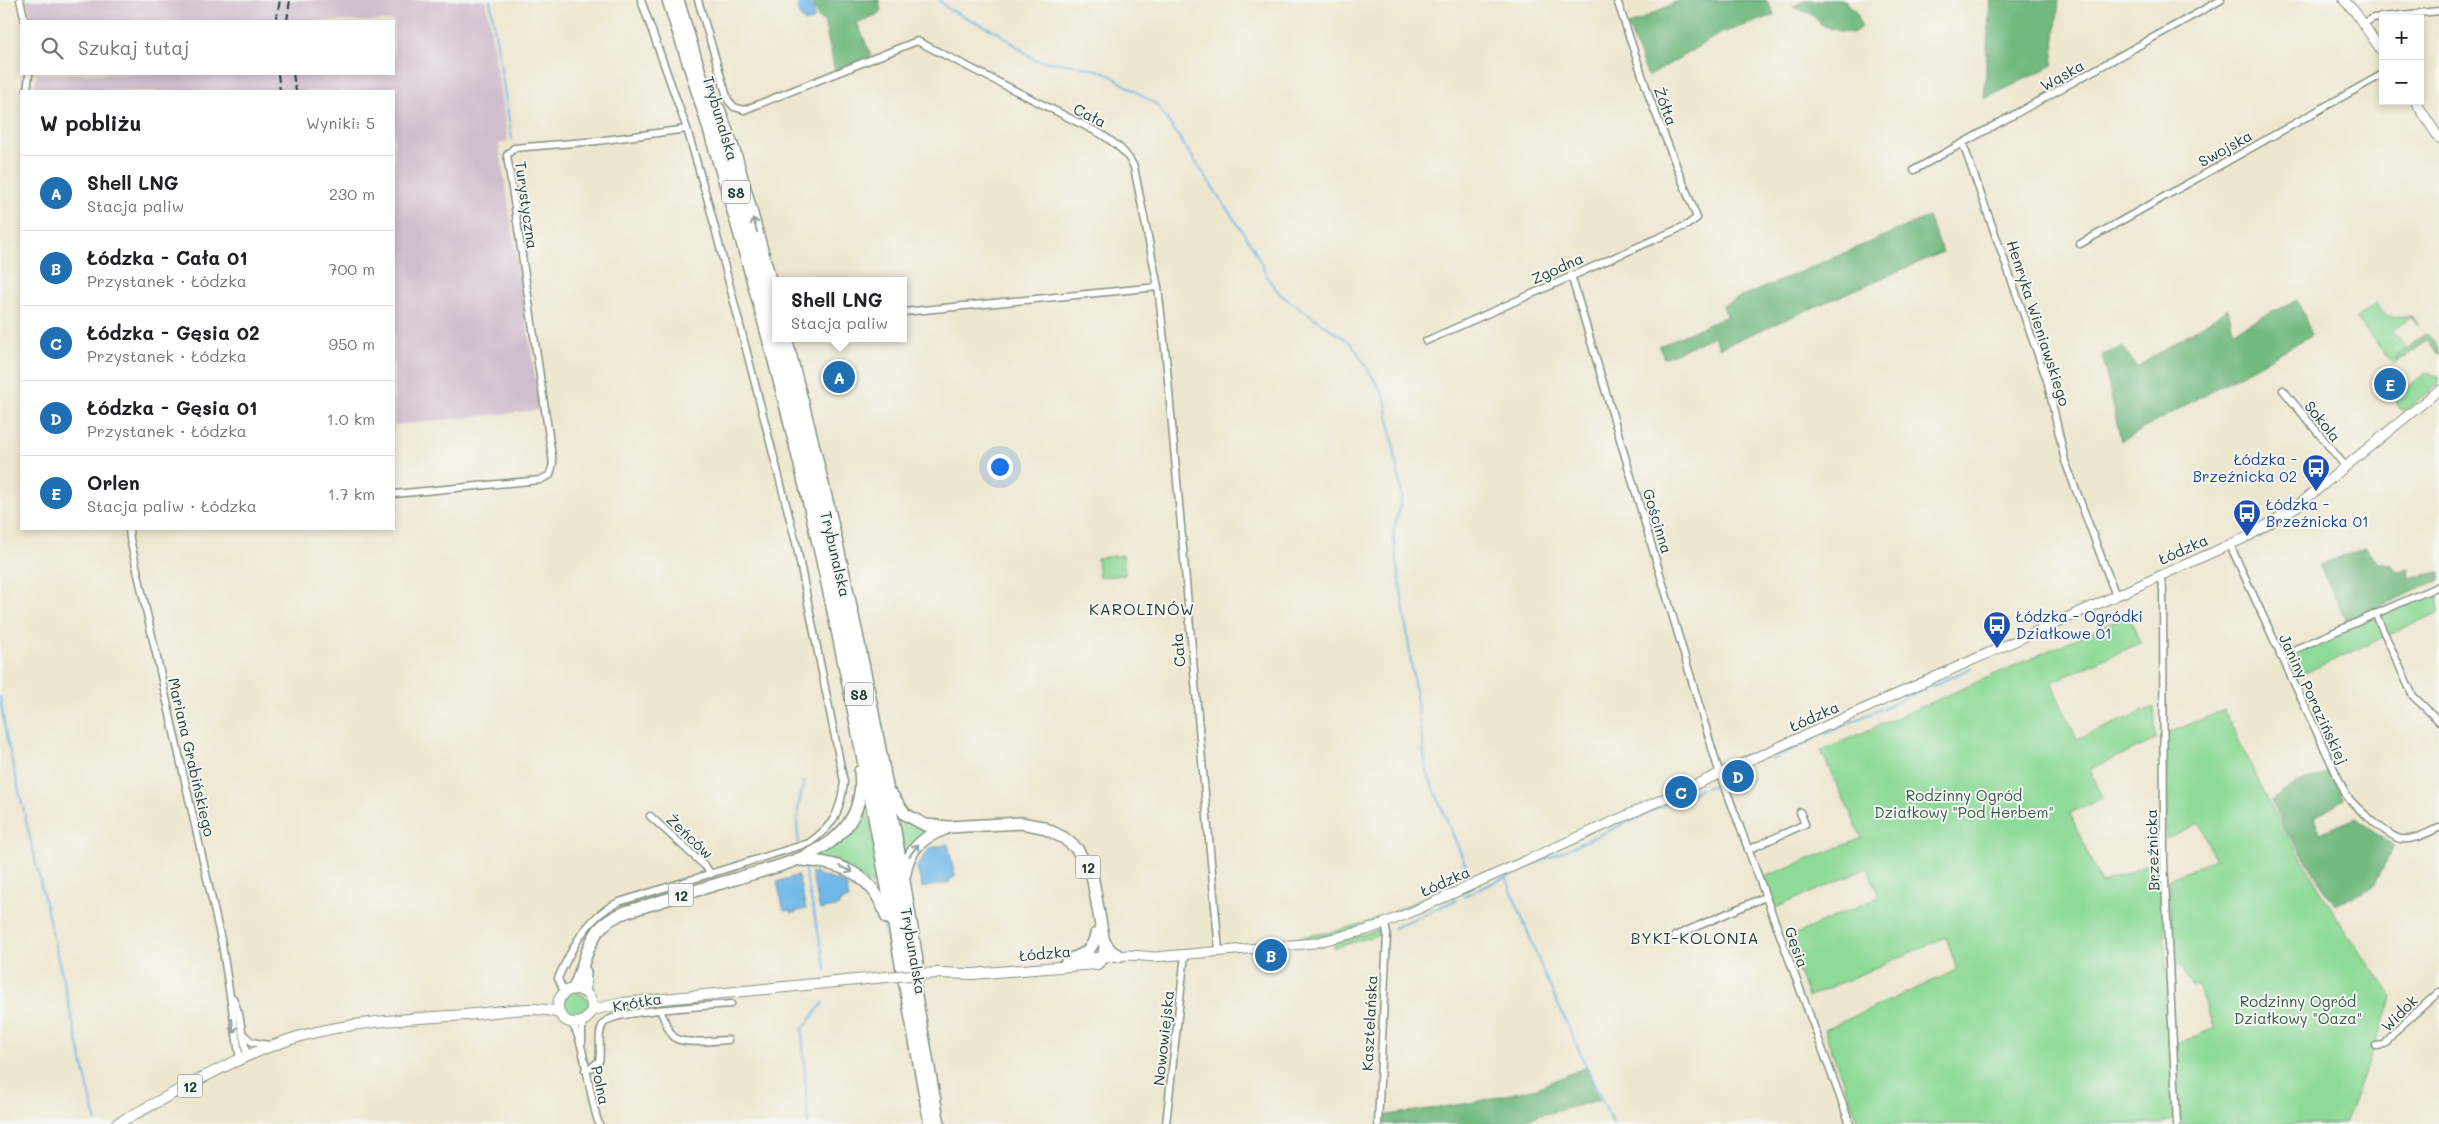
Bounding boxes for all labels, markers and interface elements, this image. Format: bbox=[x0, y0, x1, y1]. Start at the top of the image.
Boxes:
map controls bbox=[2379, 15, 2424, 105]
button: + bbox=[2379, 15, 2424, 60]
search box bbox=[20, 20, 395, 75]
icon: search bbox=[38, 34, 66, 62]
text: Szukaj tutaj bbox=[78, 35, 189, 60]
street label: Wąska bbox=[2037, 55, 2087, 95]
button: − bbox=[2379, 60, 2424, 105]
street label: Trybunalska bbox=[699, 73, 743, 163]
street label: Żółta bbox=[1650, 84, 1682, 128]
street label: Cała bbox=[1070, 98, 1110, 132]
text: W pobliżu bbox=[40, 109, 141, 136]
text: Wyniki: 5 bbox=[306, 112, 375, 133]
street label: Swojska bbox=[2195, 125, 2255, 171]
street label: Turystyczna bbox=[511, 160, 543, 250]
text: Shell LNG bbox=[87, 170, 178, 195]
road number: S8 bbox=[722, 180, 750, 203]
text: A bbox=[50, 183, 62, 204]
text: 230 m bbox=[329, 183, 375, 204]
text: Stacja paliw bbox=[87, 195, 184, 216]
one-way arrow bbox=[750, 218, 760, 234]
street label: Henryka Wieniawskiego bbox=[2003, 237, 2075, 409]
text: Łódzka - Cała 01 bbox=[87, 245, 248, 270]
street label: Zgodna bbox=[1528, 248, 1586, 288]
text: B bbox=[51, 258, 61, 279]
text: 700 m bbox=[328, 258, 375, 279]
text: Przystanek · Łódzka bbox=[87, 270, 247, 291]
popup bbox=[772, 277, 907, 342]
text: Shell LNG bbox=[791, 287, 882, 312]
text: Stacja paliw bbox=[791, 312, 888, 333]
text: Łódzka - Gęsia 02 bbox=[87, 320, 260, 345]
text: C bbox=[50, 333, 62, 354]
text: 950 m bbox=[328, 333, 375, 354]
text: Przystanek · Łódzka bbox=[87, 345, 247, 366]
pin: A bbox=[823, 358, 855, 396]
pin: E bbox=[2374, 365, 2406, 403]
text: Łódzka - Gęsia 01 bbox=[87, 395, 257, 420]
street label: Sokola bbox=[2300, 396, 2346, 446]
text: D bbox=[50, 408, 62, 429]
text: 1.0 km bbox=[327, 408, 375, 429]
text: Przystanek · Łódzka bbox=[87, 420, 247, 441]
place label: Łódzka - Brzeźnicka 02 bbox=[2193, 449, 2297, 486]
bus stop icon: Łódzka - Brzeźnicka 02 bbox=[2301, 453, 2331, 492]
your location bbox=[987, 454, 1013, 480]
text: Orlen bbox=[87, 470, 140, 495]
text: E bbox=[51, 483, 61, 504]
text: 1.7 km bbox=[328, 483, 375, 504]
street label: Gościnna bbox=[1639, 486, 1677, 556]
place label: Łódzka - Brzeźnicka 01 bbox=[2266, 494, 2369, 531]
text: Stacja paliw · Łódzka bbox=[87, 495, 257, 516]
bus stop icon: Łódzka - Brzeźnicka 01 bbox=[2232, 498, 2262, 537]
street label: Trybunalska bbox=[816, 509, 856, 599]
street label: Łódzka bbox=[2155, 529, 2211, 569]
district label: KAROLINÓW bbox=[1089, 598, 1195, 619]
place label: Łódzka - Ogródki Działkowe 01 bbox=[2016, 606, 2143, 643]
bus stop icon: Łódzka - Ogródki Działkowe 01 bbox=[1982, 610, 2012, 649]
street label: Janiny Porazińskiej bbox=[2275, 631, 2353, 767]
street label: Cała bbox=[1167, 632, 1189, 668]
street label: Mariana Grabińskiego bbox=[164, 676, 220, 838]
road number: S8 bbox=[845, 682, 873, 706]
street label: Łódzka bbox=[1786, 696, 1842, 736]
pin: D bbox=[1722, 757, 1754, 795]
pin: C bbox=[1665, 773, 1697, 811]
park label: Rodzinny Ogród Działkowy "Pod Herbem" bbox=[1874, 785, 2054, 822]
street label: Żeńców bbox=[662, 809, 718, 863]
street label: Brzeźnicka bbox=[2141, 809, 2163, 891]
one-way arrow bbox=[909, 843, 919, 857]
road number: 12 bbox=[1076, 856, 1100, 879]
street label: Łódzka bbox=[1417, 861, 1473, 901]
one-way arrow bbox=[838, 864, 853, 874]
road number: 12 bbox=[668, 884, 694, 906]
street label: Trybunalska bbox=[897, 906, 931, 996]
street label: Gęsia bbox=[1780, 924, 1814, 970]
district label: BYKI-KOLONIA bbox=[1630, 927, 1760, 948]
pin: B bbox=[1255, 936, 1287, 974]
street label: Łódzka bbox=[1018, 941, 1072, 965]
street label: Kasztelańska bbox=[1357, 975, 1381, 1071]
street label: Krótka bbox=[611, 988, 663, 1016]
street label: Nowowiejska bbox=[1148, 989, 1178, 1087]
street label: Widok bbox=[2376, 990, 2422, 1036]
park label: Rodzinny Ogród Działkowy "Oaza" bbox=[2234, 991, 2362, 1028]
one-way arrow bbox=[229, 1018, 239, 1034]
street label: Polna bbox=[587, 1064, 615, 1106]
road number: 12 bbox=[178, 1074, 202, 1098]

